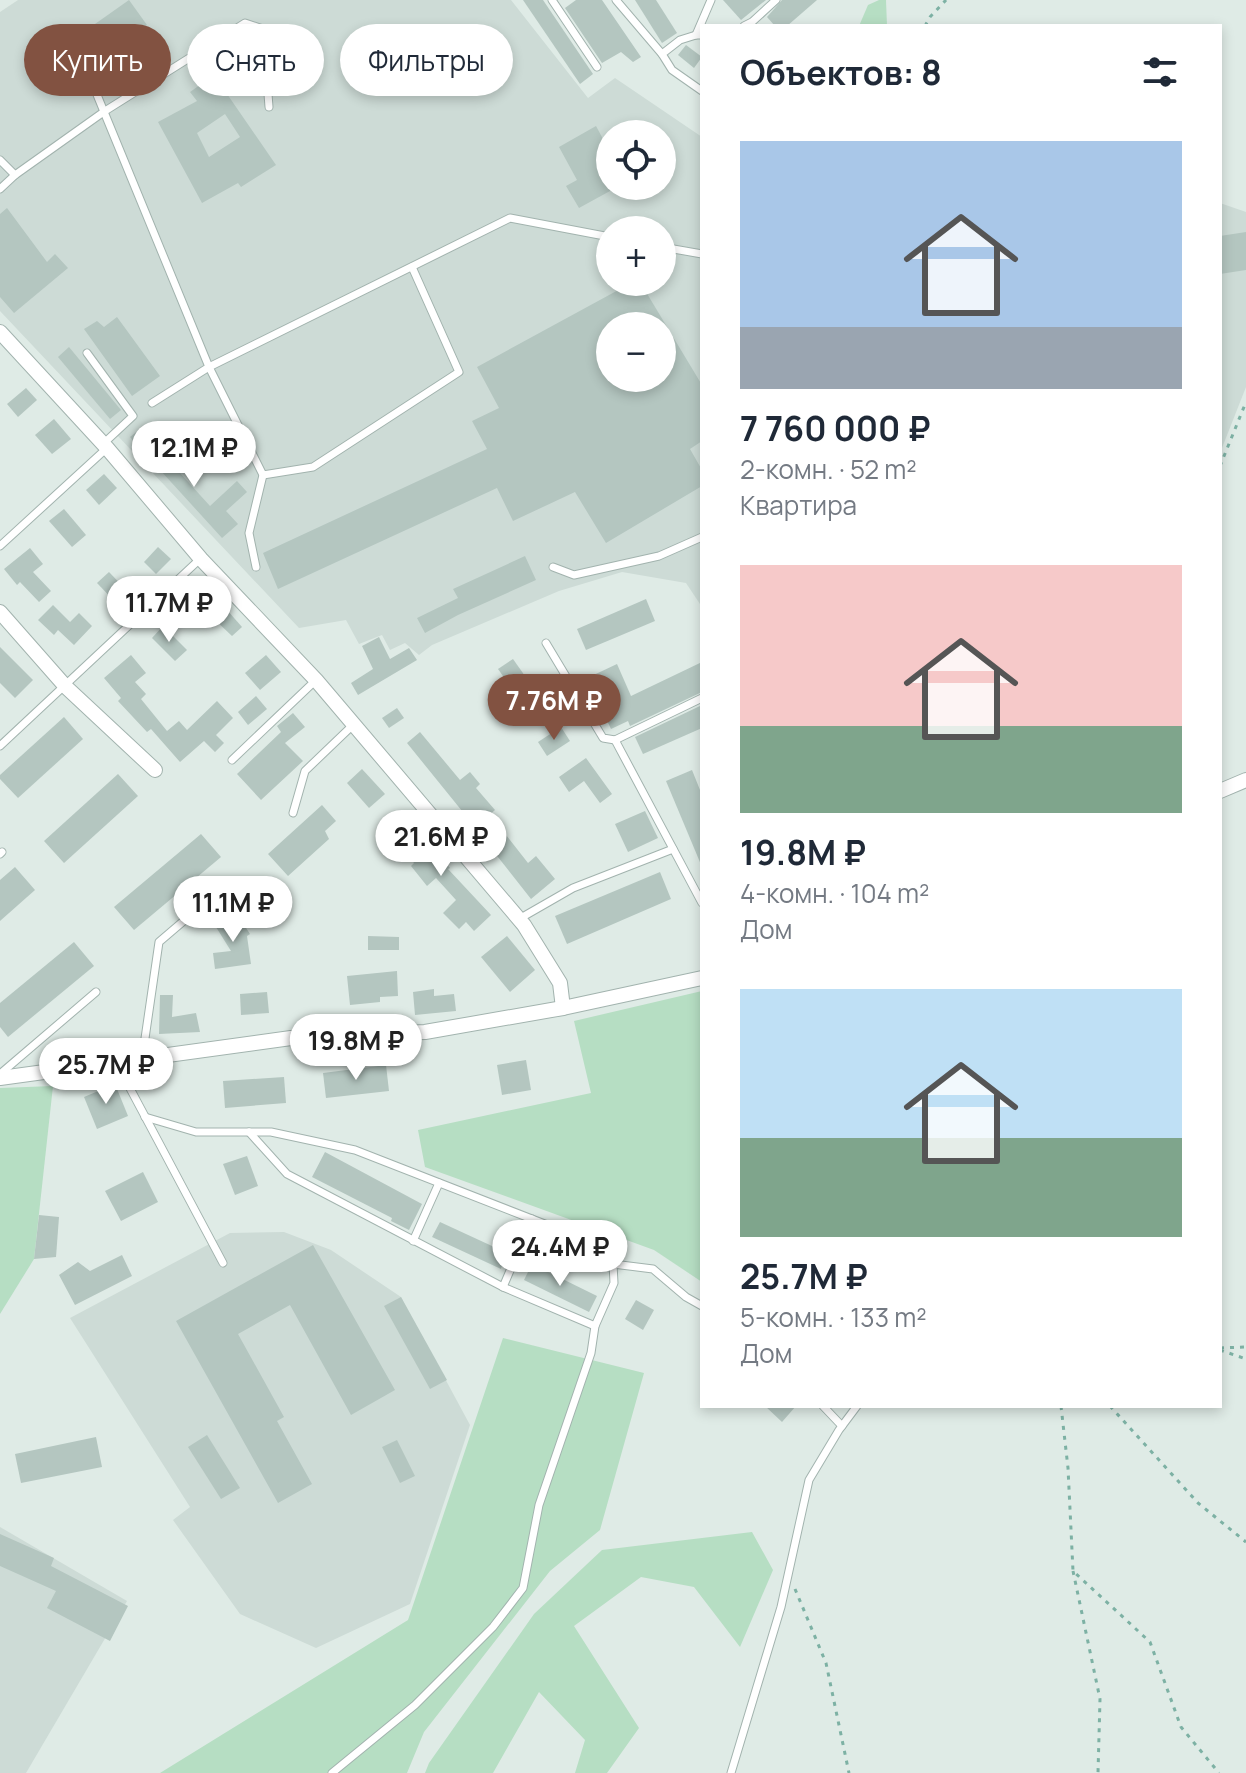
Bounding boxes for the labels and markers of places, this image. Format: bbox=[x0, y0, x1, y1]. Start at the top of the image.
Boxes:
pin: 12.1M ₽ bbox=[120, 421, 268, 489]
pin: 11.7M ₽ bbox=[95, 576, 243, 644]
pin: 7.76M ₽ bbox=[480, 674, 628, 742]
pin: 21.6M ₽ bbox=[367, 810, 515, 878]
pin: 11.1M ₽ bbox=[159, 876, 307, 944]
pin: 19.8M ₽ bbox=[282, 1014, 430, 1082]
pin: 25.7M ₽ bbox=[32, 1038, 180, 1106]
pin: 24.4M ₽ bbox=[486, 1220, 634, 1288]

